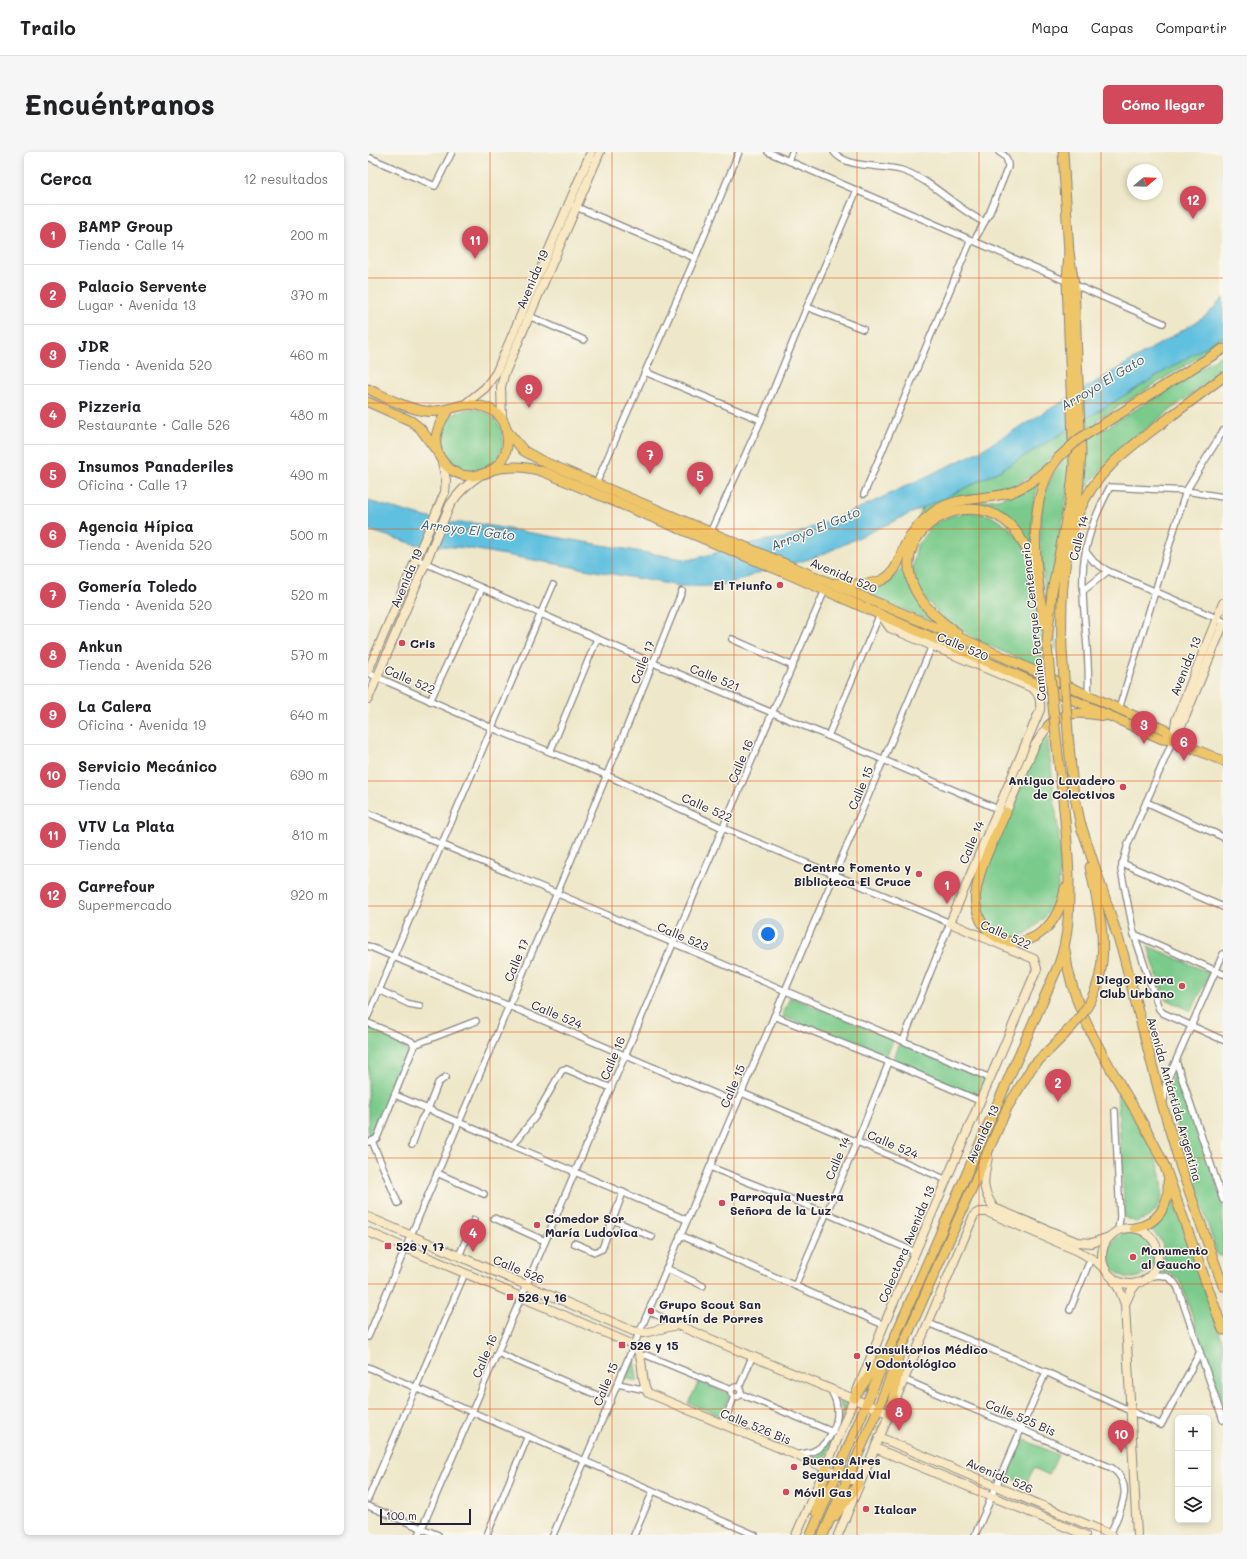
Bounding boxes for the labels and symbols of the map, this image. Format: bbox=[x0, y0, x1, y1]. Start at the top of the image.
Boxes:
north arrow bbox=[1127, 164, 1163, 200]
pin: 12 bbox=[1180, 186, 1206, 219]
pin: 11 bbox=[462, 226, 488, 259]
street label: Avenida 19 bbox=[512, 247, 552, 311]
water label: Arroyo El Gato bbox=[1057, 350, 1147, 414]
pin: 9 bbox=[516, 375, 542, 408]
pin: 7 bbox=[637, 441, 663, 474]
pin: 5 bbox=[687, 462, 713, 495]
water label: Arroyo El Gato bbox=[768, 502, 862, 554]
street label: Calle 14 bbox=[1065, 514, 1091, 562]
water label: Arroyo El Gato bbox=[420, 515, 516, 543]
street label: Camino Parque Centenario bbox=[1017, 542, 1049, 702]
street label: Avenida 19 bbox=[386, 546, 426, 610]
street label: Avenida 520 bbox=[808, 554, 880, 597]
place label: El Triunfo bbox=[713, 577, 772, 593]
marker: El Triunfo bbox=[775, 580, 785, 590]
street label: Calle 520 bbox=[935, 628, 992, 664]
street label: Avenida 13 bbox=[1166, 634, 1204, 698]
place label: Cris bbox=[410, 635, 435, 651]
marker: Cris bbox=[397, 638, 407, 648]
street label: Calle 17 bbox=[626, 638, 658, 686]
street label: Calle 521 bbox=[688, 660, 742, 694]
street label: Calle 522 bbox=[382, 661, 438, 697]
pin: 3 bbox=[1131, 711, 1157, 744]
pin: 6 bbox=[1171, 728, 1197, 761]
street label: Calle 16 bbox=[724, 737, 756, 785]
street label: Calle 15 bbox=[844, 764, 876, 812]
place label: Antiguo Lavadero de Colectivos bbox=[1008, 772, 1115, 802]
marker: Antiguo Lavadero de Colectivos bbox=[1118, 782, 1128, 792]
street label: Calle 522 bbox=[679, 789, 735, 825]
street label: Calle 14 bbox=[955, 818, 987, 866]
place label: Centro Fomento y Biblioteca El Cruce bbox=[794, 859, 911, 889]
marker: Centro Fomento y Biblioteca El Cruce bbox=[914, 869, 924, 879]
pin: 1 bbox=[934, 871, 960, 904]
street label: Calle 522 bbox=[978, 916, 1034, 952]
street label: Calle 523 bbox=[655, 918, 711, 954]
your location bbox=[758, 924, 778, 944]
street label: Calle 17 bbox=[500, 936, 532, 984]
place label: Diego Rivera Club Urbano bbox=[1096, 971, 1174, 1001]
marker: Diego Rivera Club Urbano bbox=[1177, 981, 1187, 991]
street label: Calle 524 bbox=[529, 996, 585, 1032]
street label: Avenida Antártida Argentina bbox=[1144, 1015, 1206, 1183]
street label: Calle 16 bbox=[596, 1034, 628, 1082]
street label: Calle 15 bbox=[716, 1062, 748, 1110]
pin: 2 bbox=[1045, 1069, 1071, 1102]
street label: Avenida 13 bbox=[962, 1102, 1002, 1166]
street label: Calle 524 bbox=[865, 1126, 921, 1162]
street label: Calle 14 bbox=[821, 1134, 853, 1182]
street label: Colectora Avenida 13 bbox=[874, 1183, 938, 1305]
place label: Parroquia Nuestra Señora de la Luz bbox=[730, 1188, 844, 1218]
marker: Parroquia Nuestra Señora de la Luz bbox=[717, 1198, 727, 1208]
place label: Comedor Sor María Ludovica bbox=[545, 1210, 638, 1240]
pin: 4 bbox=[460, 1219, 486, 1252]
marker: Comedor Sor María Ludovica bbox=[532, 1220, 542, 1230]
place label: 526 y 17 bbox=[396, 1238, 444, 1254]
marker: 526 y 17 bbox=[383, 1241, 393, 1251]
place label: Monumento al Gaucho bbox=[1141, 1242, 1208, 1272]
street label: Calle 526 bbox=[491, 1251, 547, 1287]
marker: Monumento al Gaucho bbox=[1128, 1252, 1138, 1262]
place label: 526 y 16 bbox=[518, 1289, 567, 1305]
marker: 526 y 16 bbox=[505, 1292, 515, 1302]
place label: Grupo Scout San Martín de Porres bbox=[659, 1296, 763, 1326]
marker: Grupo Scout San Martín de Porres bbox=[646, 1306, 656, 1316]
street label: Calle 16 bbox=[468, 1332, 500, 1380]
place label: 526 y 15 bbox=[630, 1337, 678, 1353]
marker: 526 y 15 bbox=[617, 1340, 627, 1350]
place label: Consultorios Médico y Odontológico bbox=[865, 1341, 988, 1371]
marker: Consultorios Médico y Odontológico bbox=[852, 1351, 862, 1361]
street label: Calle 15 bbox=[589, 1360, 621, 1408]
street label: Calle 525 Bis bbox=[983, 1395, 1059, 1439]
pin: 8 bbox=[886, 1398, 912, 1431]
street label: Calle 526 Bis bbox=[718, 1405, 794, 1448]
pin: 10 bbox=[1108, 1420, 1134, 1453]
place label: Buenos Aires Seguridad Vial bbox=[802, 1452, 891, 1482]
street label: Avenida 526 bbox=[964, 1454, 1036, 1496]
marker: Buenos Aires Seguridad Vial bbox=[789, 1462, 799, 1472]
place label: Móvil Gas bbox=[794, 1484, 852, 1500]
marker: Móvil Gas bbox=[781, 1487, 791, 1497]
place label: Italcar bbox=[874, 1501, 917, 1517]
marker: Italcar bbox=[861, 1504, 871, 1514]
scale bar bbox=[380, 1507, 471, 1526]

